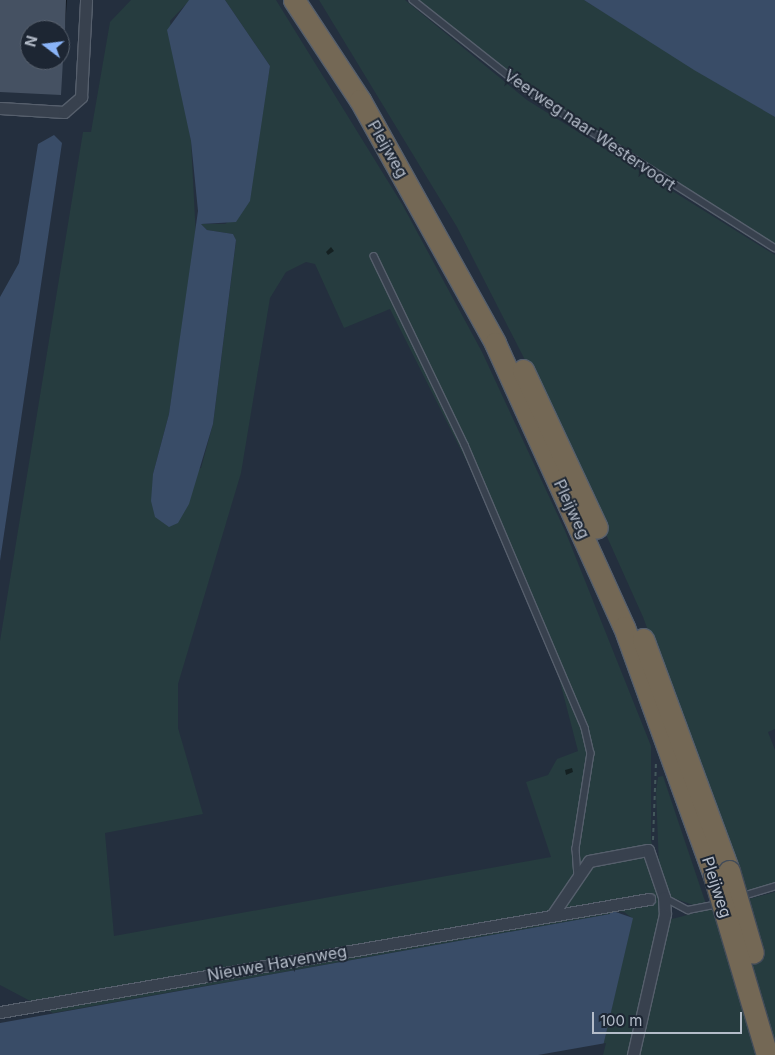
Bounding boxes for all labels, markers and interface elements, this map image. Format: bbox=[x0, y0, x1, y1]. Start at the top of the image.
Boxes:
north arrow bbox=[20, 20, 70, 70]
text: N bbox=[21, 34, 41, 49]
street label: Veerweg naar Westervoort bbox=[501, 66, 679, 194]
street label: Pleijweg bbox=[364, 117, 412, 181]
street label: Pleijweg bbox=[550, 476, 594, 542]
street label: Pleijweg bbox=[698, 854, 736, 920]
street label: Nieuwe Havenweg bbox=[206, 941, 348, 985]
scale bar bbox=[595, 1002, 745, 1034]
text: 100 m bbox=[600, 1011, 642, 1030]

